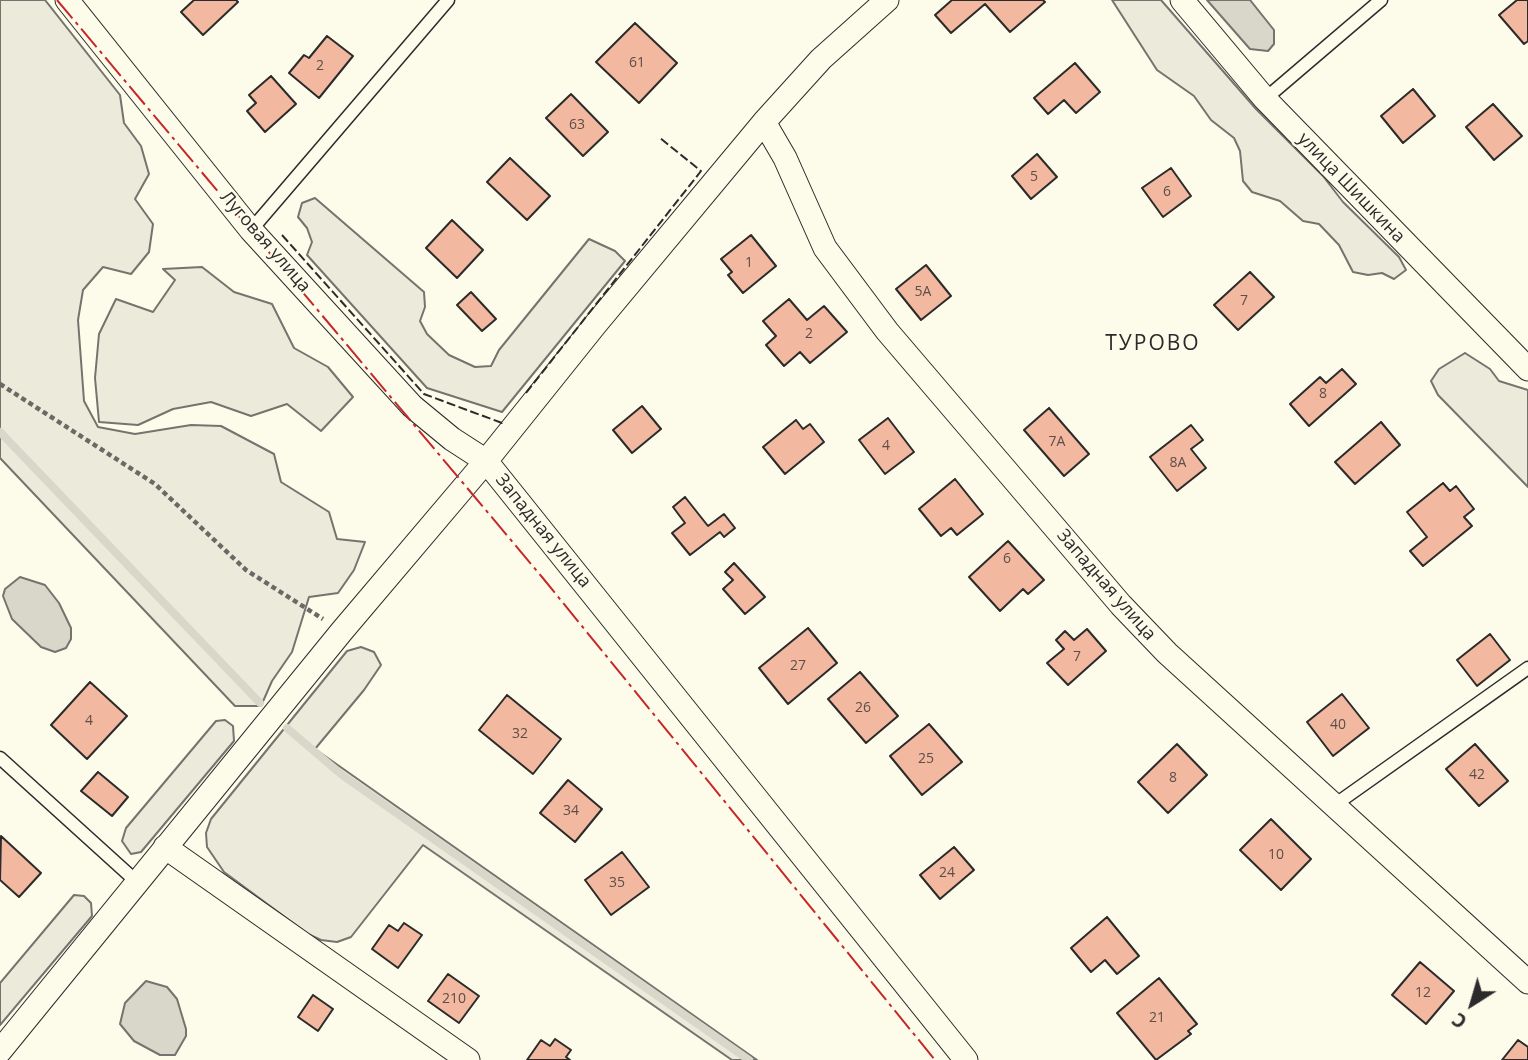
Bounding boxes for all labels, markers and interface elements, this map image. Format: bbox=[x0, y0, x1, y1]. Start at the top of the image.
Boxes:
house number: 61 bbox=[629, 55, 645, 71]
house number: 2 bbox=[316, 58, 324, 74]
house number: 63 bbox=[569, 117, 585, 133]
street label: улица Шишкина bbox=[1293, 128, 1409, 248]
house number: 5 bbox=[1030, 169, 1038, 185]
house number: 6 bbox=[1163, 184, 1171, 200]
street label: Луговая улица bbox=[215, 187, 315, 297]
house number: 1 bbox=[745, 255, 753, 271]
house number: 5А bbox=[915, 284, 931, 300]
house number: 7 bbox=[1240, 293, 1248, 309]
house number: 2 bbox=[805, 326, 813, 342]
district label: ТУРОВО bbox=[1106, 331, 1200, 357]
house number: 8 bbox=[1319, 386, 1327, 402]
house number: 7А bbox=[1049, 434, 1065, 450]
house number: 4 bbox=[882, 438, 890, 454]
house number: 8А bbox=[1170, 455, 1186, 471]
street label: Западная улица bbox=[491, 470, 595, 592]
street label: Западная улица bbox=[1052, 525, 1160, 645]
house number: 6 bbox=[1003, 551, 1011, 567]
house number: 7 bbox=[1073, 649, 1081, 665]
house number: 27 bbox=[790, 658, 806, 674]
house number: 26 bbox=[855, 700, 871, 716]
house number: 4 bbox=[85, 713, 93, 729]
house number: 40 bbox=[1330, 717, 1346, 733]
house number: 32 bbox=[512, 726, 528, 742]
house number: 25 bbox=[918, 751, 934, 767]
house number: 42 bbox=[1469, 767, 1485, 783]
house number: 8 bbox=[1169, 770, 1177, 786]
house number: 34 bbox=[563, 803, 579, 819]
house number: 10 bbox=[1268, 847, 1284, 863]
house number: 24 bbox=[939, 865, 955, 881]
house number: 35 bbox=[609, 875, 625, 891]
north arrow bbox=[1437, 969, 1507, 1039]
house number: 12 bbox=[1415, 985, 1431, 1001]
house number: 210 bbox=[442, 991, 466, 1007]
text: С bbox=[1447, 1007, 1472, 1035]
house number: 21 bbox=[1149, 1010, 1165, 1026]

